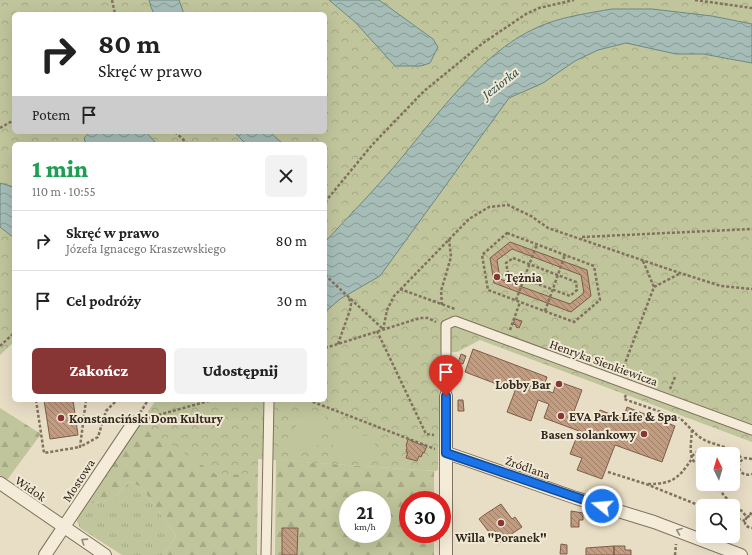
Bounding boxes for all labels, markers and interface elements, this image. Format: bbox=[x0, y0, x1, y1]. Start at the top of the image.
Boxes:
icon: right bbox=[32, 28, 84, 80]
text: 80 m bbox=[98, 28, 160, 59]
text: Skręć w prawo bbox=[98, 61, 202, 81]
water label: Jeziorka bbox=[476, 64, 522, 104]
icon: arrive bbox=[78, 104, 100, 126]
text: Potem bbox=[32, 107, 70, 123]
text: 1 min bbox=[32, 155, 88, 182]
button: close bbox=[265, 155, 307, 197]
text: 110 m · 10:55 bbox=[32, 184, 96, 199]
text: Skręć w prawo bbox=[66, 225, 159, 241]
icon: right bbox=[32, 230, 54, 252]
text: 80 m bbox=[276, 233, 307, 249]
text: Józefa Ignacego Kraszewskiego bbox=[66, 241, 226, 256]
place label: Tężnia bbox=[505, 270, 542, 285]
marker: Tężnia bbox=[492, 272, 502, 282]
icon: arrive bbox=[32, 290, 54, 312]
text: Cel podróży bbox=[66, 293, 141, 309]
text: 30 m bbox=[277, 293, 307, 309]
street label: Henryka Sienkiewicza bbox=[548, 336, 660, 389]
button: Zakończ bbox=[32, 348, 166, 394]
button: Udostępnij bbox=[174, 348, 307, 394]
pin bbox=[429, 355, 463, 396]
icon: arrive bbox=[435, 361, 457, 383]
place label: Lobby Bar bbox=[495, 377, 552, 392]
marker: Lobby Bar bbox=[554, 379, 564, 389]
place label: EVA Park Life & Spa bbox=[569, 409, 678, 424]
place label: Konstanciński Dom Kultury bbox=[69, 411, 224, 426]
marker: EVA Park Life & Spa bbox=[556, 411, 566, 421]
marker: Konstanciński Dom Kultury bbox=[56, 413, 66, 423]
place label: Basen solankowy bbox=[541, 427, 637, 442]
marker: Basen solankowy bbox=[639, 429, 649, 439]
north arrow bbox=[696, 447, 740, 491]
map controls bbox=[696, 447, 740, 543]
street label: Źródlana bbox=[503, 453, 552, 482]
street label: Mostowa bbox=[59, 456, 98, 505]
street label: Widok bbox=[12, 472, 50, 505]
position arrow bbox=[581, 485, 623, 527]
speed limit sign: 30 bbox=[399, 491, 451, 543]
button: search bbox=[696, 499, 740, 543]
text: 21 bbox=[356, 501, 374, 523]
marker: Willa "Poranek" bbox=[496, 518, 506, 528]
text: km/h bbox=[354, 521, 376, 532]
one-way arrow bbox=[675, 528, 682, 536]
place label: Willa "Poranek" bbox=[454, 530, 547, 545]
one-way arrow bbox=[82, 539, 89, 546]

